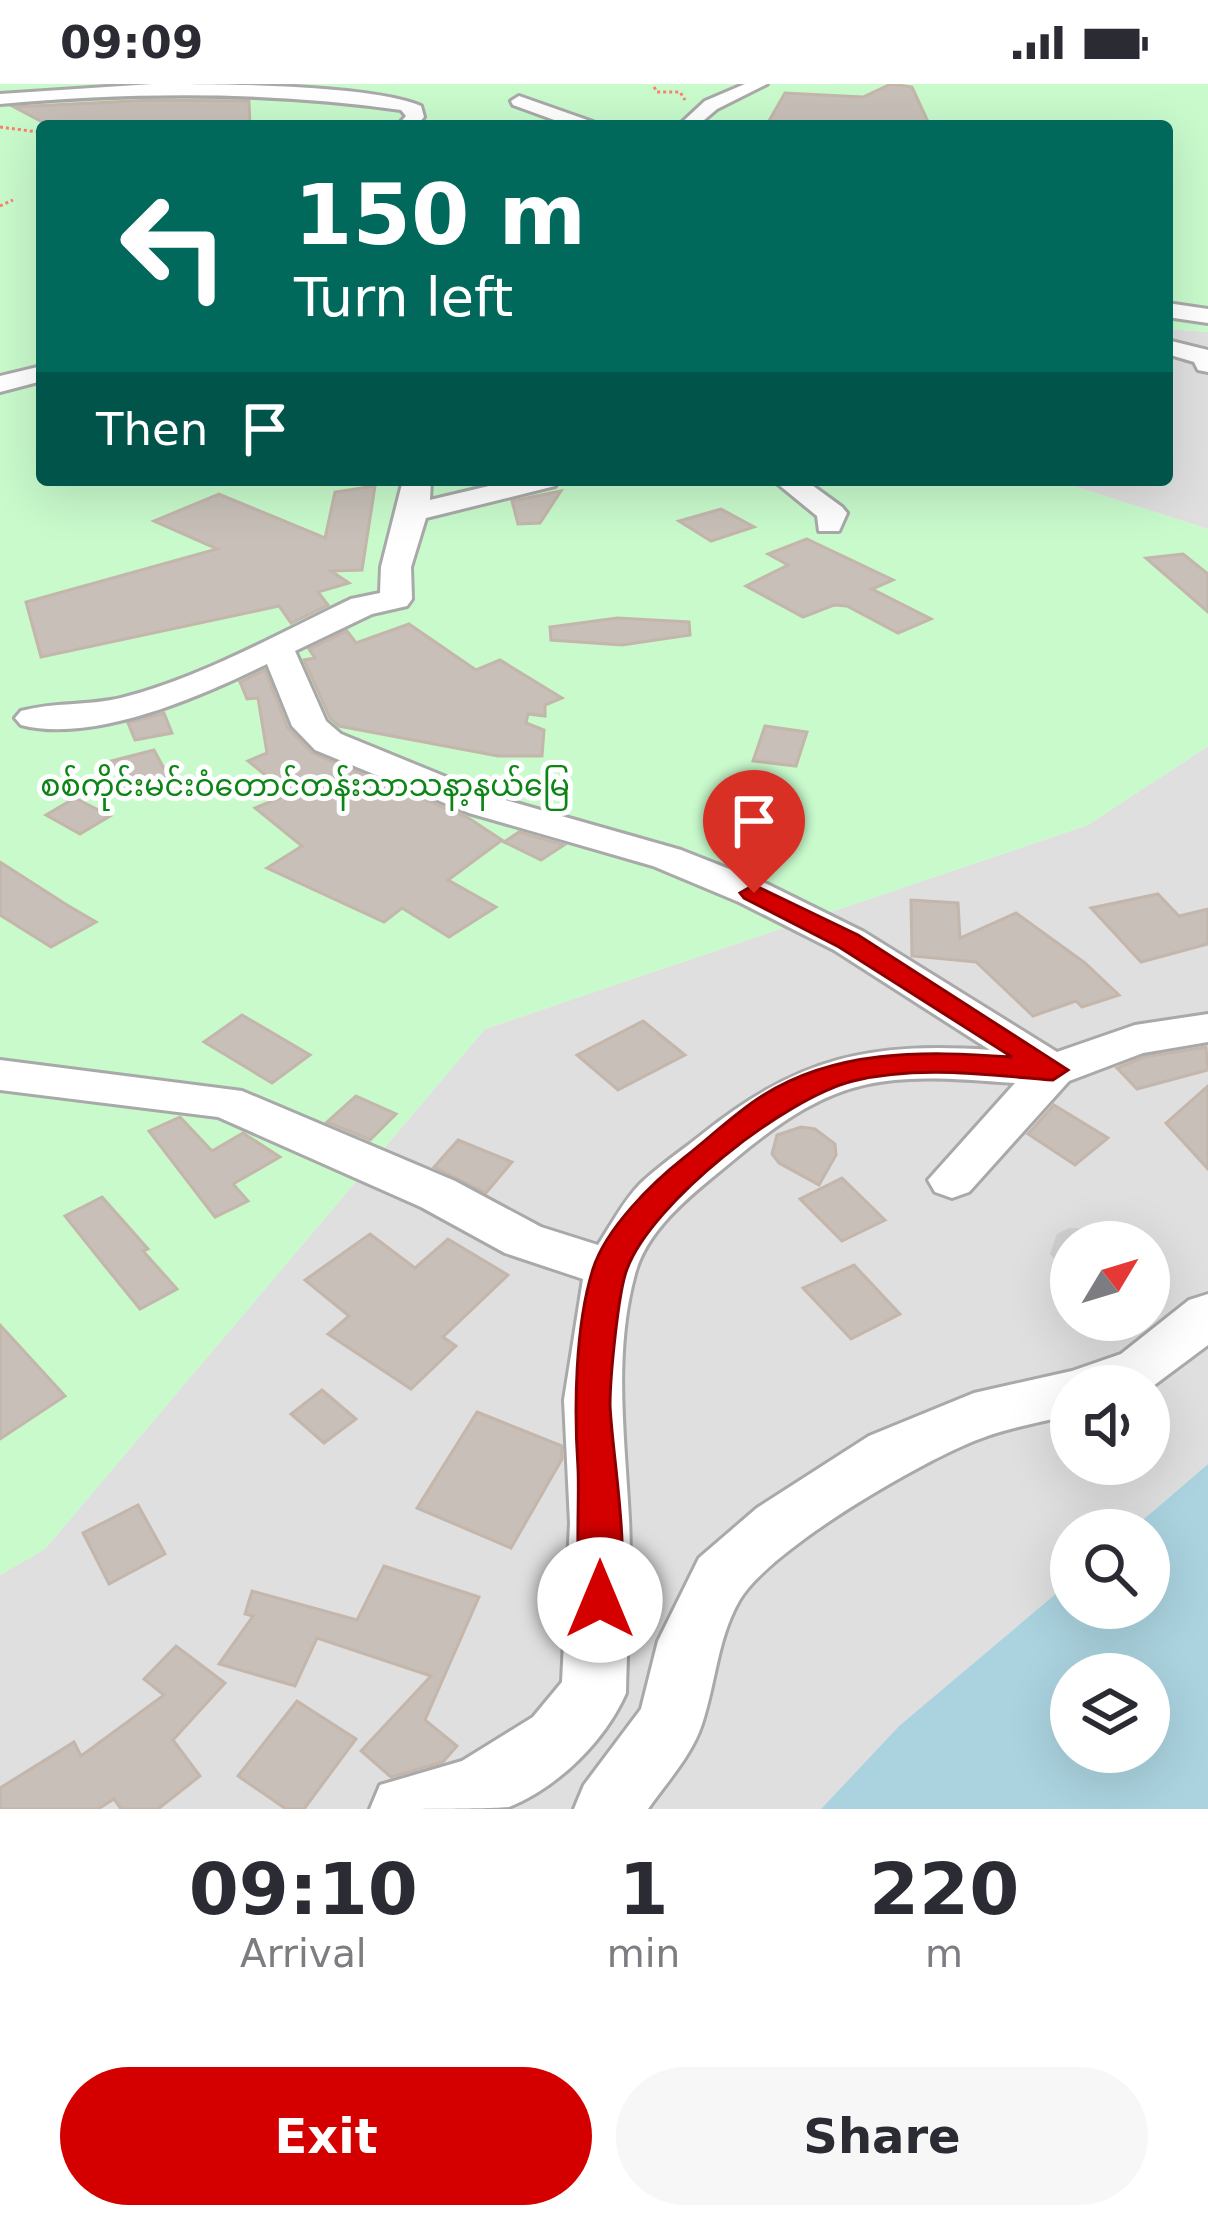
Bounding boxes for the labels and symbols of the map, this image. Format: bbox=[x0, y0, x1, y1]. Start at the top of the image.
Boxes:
park label: စစ်ကိုင်းမင်းဝံတောင်တန်းသာသနာ့နယ်မြေ bbox=[40, 764, 570, 811]
pin bbox=[703, 770, 805, 893]
north arrow bbox=[1050, 1221, 1170, 1341]
position arrow bbox=[537, 1537, 663, 1663]

